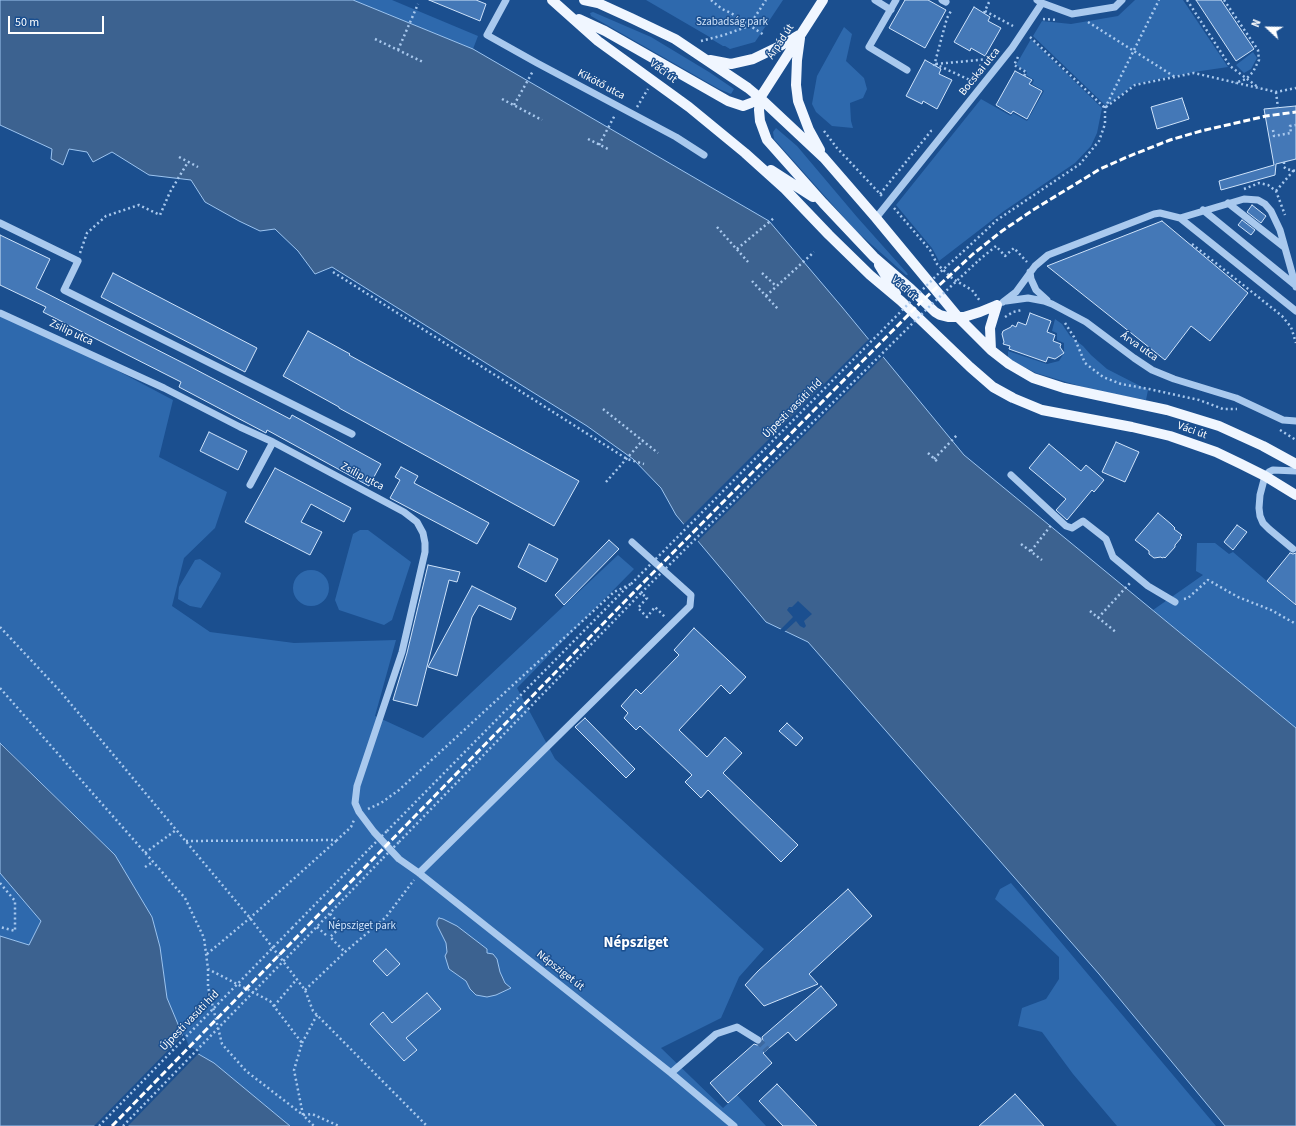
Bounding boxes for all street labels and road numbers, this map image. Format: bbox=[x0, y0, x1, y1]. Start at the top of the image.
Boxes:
street label: Árpád út bbox=[765, 22, 797, 62]
street label: Bocskai utca bbox=[957, 45, 1003, 99]
street label: Váci út bbox=[647, 58, 679, 86]
street label: Kikötő utca bbox=[575, 67, 627, 103]
street label: Váci út bbox=[888, 274, 920, 304]
street label: Zsilip utca bbox=[47, 317, 95, 349]
street label: Árva utca bbox=[1118, 329, 1160, 365]
street label: Újpesti vasúti híd bbox=[760, 376, 826, 442]
street label: Váci út bbox=[1175, 420, 1209, 442]
street label: Zsilip utca bbox=[338, 460, 386, 494]
street label: Népsziget út bbox=[533, 948, 587, 994]
street label: Újpesti vasúti híd bbox=[158, 988, 222, 1054]

